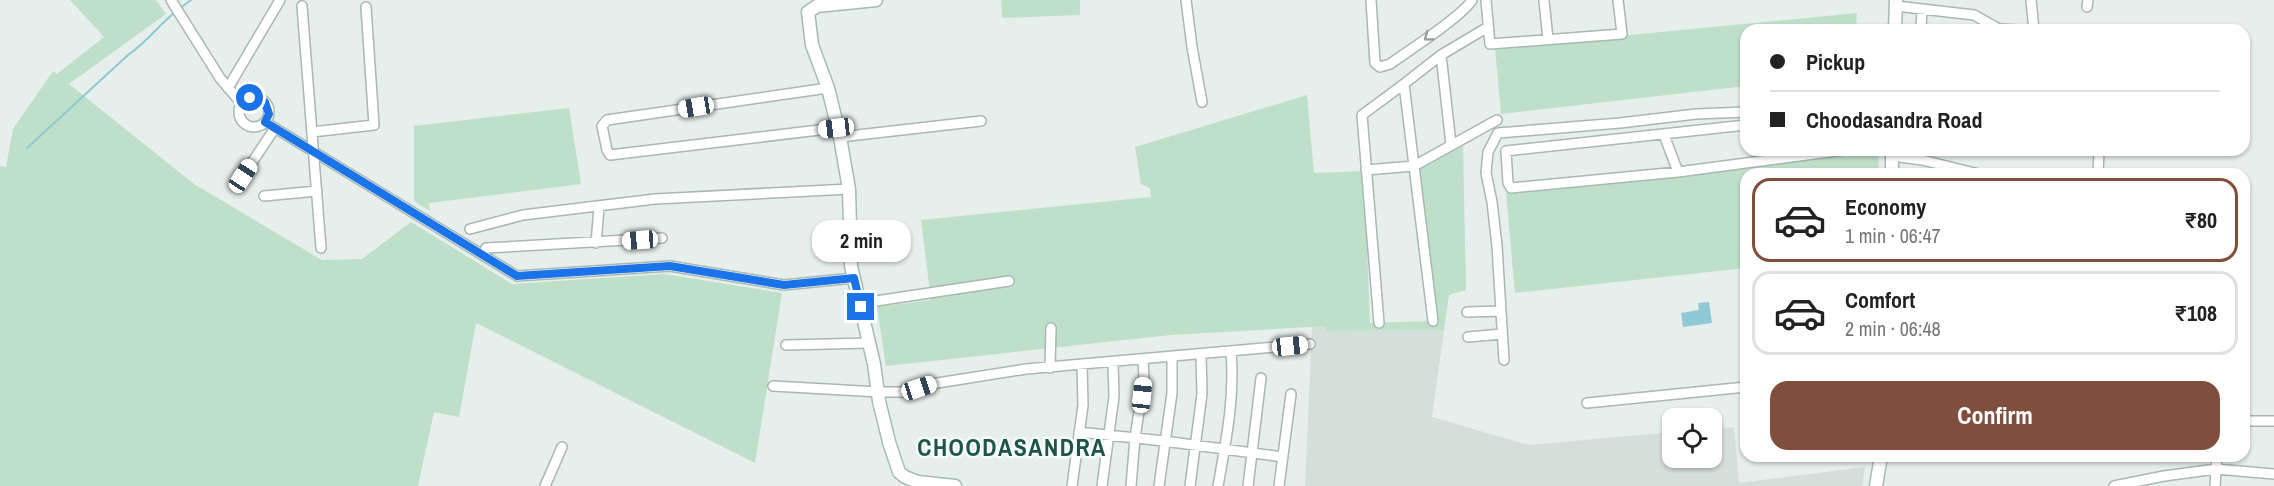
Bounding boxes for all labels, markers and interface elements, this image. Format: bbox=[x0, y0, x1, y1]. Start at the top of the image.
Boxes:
one-way arrow bbox=[1423, 30, 1434, 41]
text: Pickup bbox=[1806, 47, 1865, 77]
route start bbox=[236, 84, 263, 111]
car bbox=[677, 95, 715, 119]
text: Choodasandra Road bbox=[1806, 105, 1982, 135]
car bbox=[817, 117, 855, 139]
car bbox=[226, 156, 260, 196]
text: Economy bbox=[1845, 192, 1926, 222]
icon: car bbox=[1773, 193, 1827, 247]
text: ₹80 bbox=[2184, 205, 2217, 235]
callout: 2 min bbox=[812, 220, 910, 262]
text: 1 min · 06:47 bbox=[1845, 222, 1941, 249]
text: 2 min bbox=[840, 227, 883, 254]
car bbox=[621, 230, 659, 250]
text: Comfort bbox=[1845, 285, 1915, 315]
icon: car bbox=[1773, 286, 1827, 340]
route end bbox=[847, 293, 874, 320]
text: ₹108 bbox=[2174, 298, 2217, 328]
text: 2 min · 06:48 bbox=[1845, 315, 1941, 342]
car bbox=[1271, 335, 1309, 357]
car bbox=[899, 374, 939, 402]
car bbox=[1131, 376, 1153, 414]
button: Confirm bbox=[1770, 381, 2220, 450]
map controls bbox=[1662, 408, 1722, 468]
button: locate bbox=[1662, 408, 1722, 468]
district label: CHOODASANDRA bbox=[917, 431, 1107, 463]

